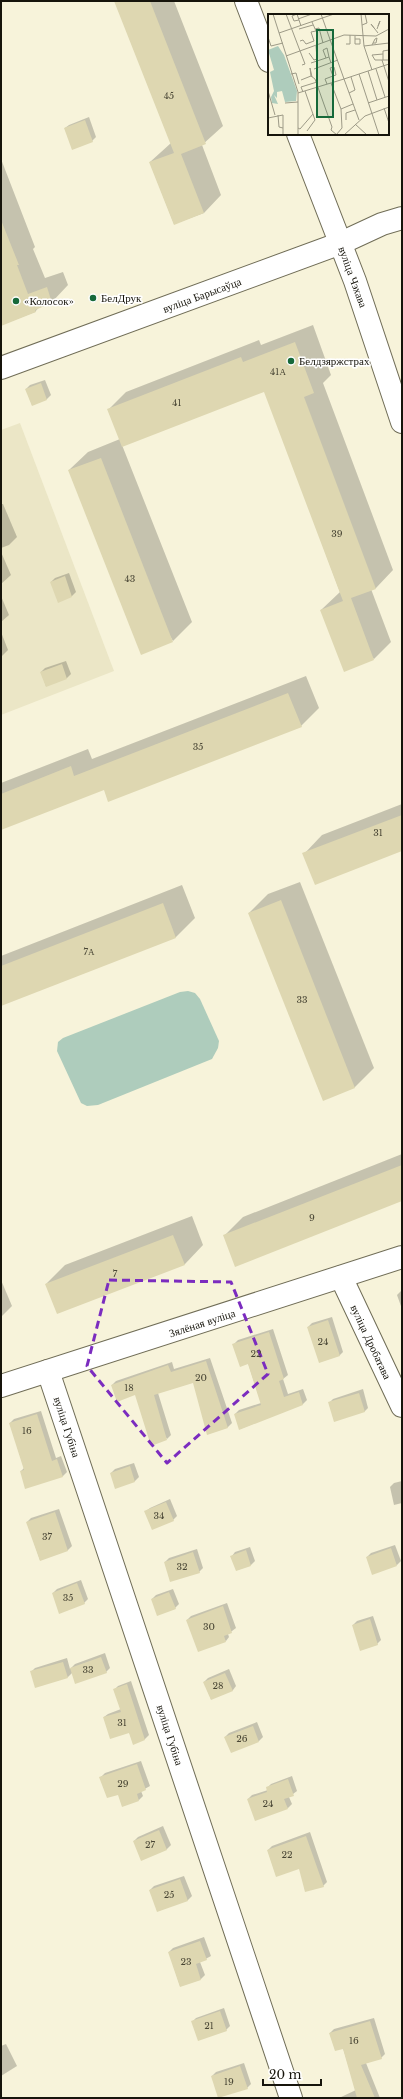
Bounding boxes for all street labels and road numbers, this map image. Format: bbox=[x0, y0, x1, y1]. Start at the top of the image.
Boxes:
street label: вуліца Чэхава bbox=[335, 245, 371, 310]
street label: вуліца Барысаўца bbox=[161, 274, 243, 316]
street label: вуліца Дробатава bbox=[348, 1302, 394, 1382]
street label: Зялёная вуліца bbox=[167, 1306, 237, 1340]
street label: вуліца Губіна bbox=[51, 1395, 83, 1459]
street label: вуліца Губіна bbox=[154, 1703, 186, 1767]

